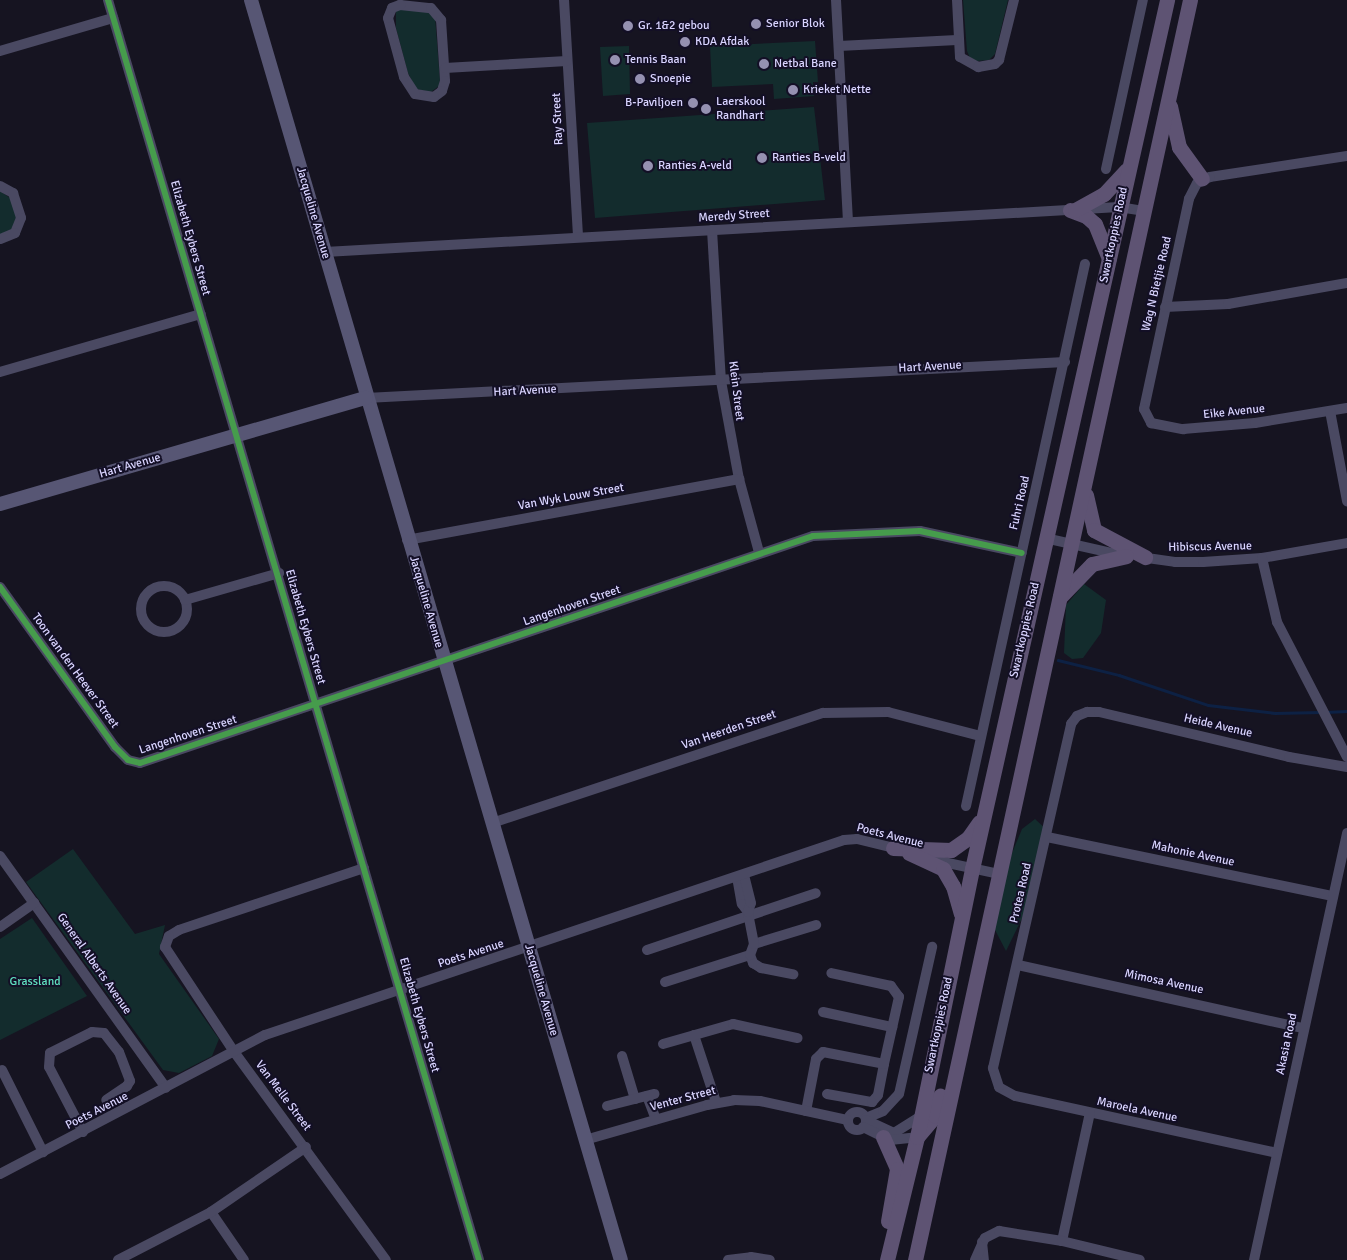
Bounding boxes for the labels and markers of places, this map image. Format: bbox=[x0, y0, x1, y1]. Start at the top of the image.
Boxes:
place label: Senior Blok bbox=[766, 17, 825, 31]
marker: Senior Blok bbox=[750, 18, 762, 30]
place label: Gr. 1&2 gebou bbox=[638, 19, 710, 33]
marker: Gr. 1&2 gebou bbox=[622, 20, 634, 32]
place label: KDA Afdak bbox=[695, 35, 749, 49]
marker: KDA Afdak bbox=[679, 36, 691, 48]
place label: Tennis Baan bbox=[625, 53, 686, 67]
marker: Tennis Baan bbox=[609, 54, 621, 66]
place label: Netbal Bane bbox=[774, 57, 837, 71]
marker: Netbal Bane bbox=[758, 58, 770, 70]
place label: Snoepie bbox=[650, 72, 691, 86]
marker: Snoepie bbox=[634, 73, 646, 85]
place label: Krieket Nette bbox=[803, 83, 871, 97]
marker: Krieket Nette bbox=[787, 84, 799, 96]
place label: Laerskool Randhart bbox=[716, 95, 766, 123]
place label: B-Paviljoen bbox=[625, 96, 683, 110]
marker: B-Paviljoen bbox=[687, 97, 699, 109]
marker: Laerskool Randhart bbox=[700, 103, 712, 115]
place label: Ranties B-veld bbox=[772, 151, 846, 165]
marker: Ranties B-veld bbox=[756, 152, 768, 164]
place label: Ranties A-veld bbox=[658, 159, 732, 173]
marker: Ranties A-veld bbox=[642, 160, 654, 172]

